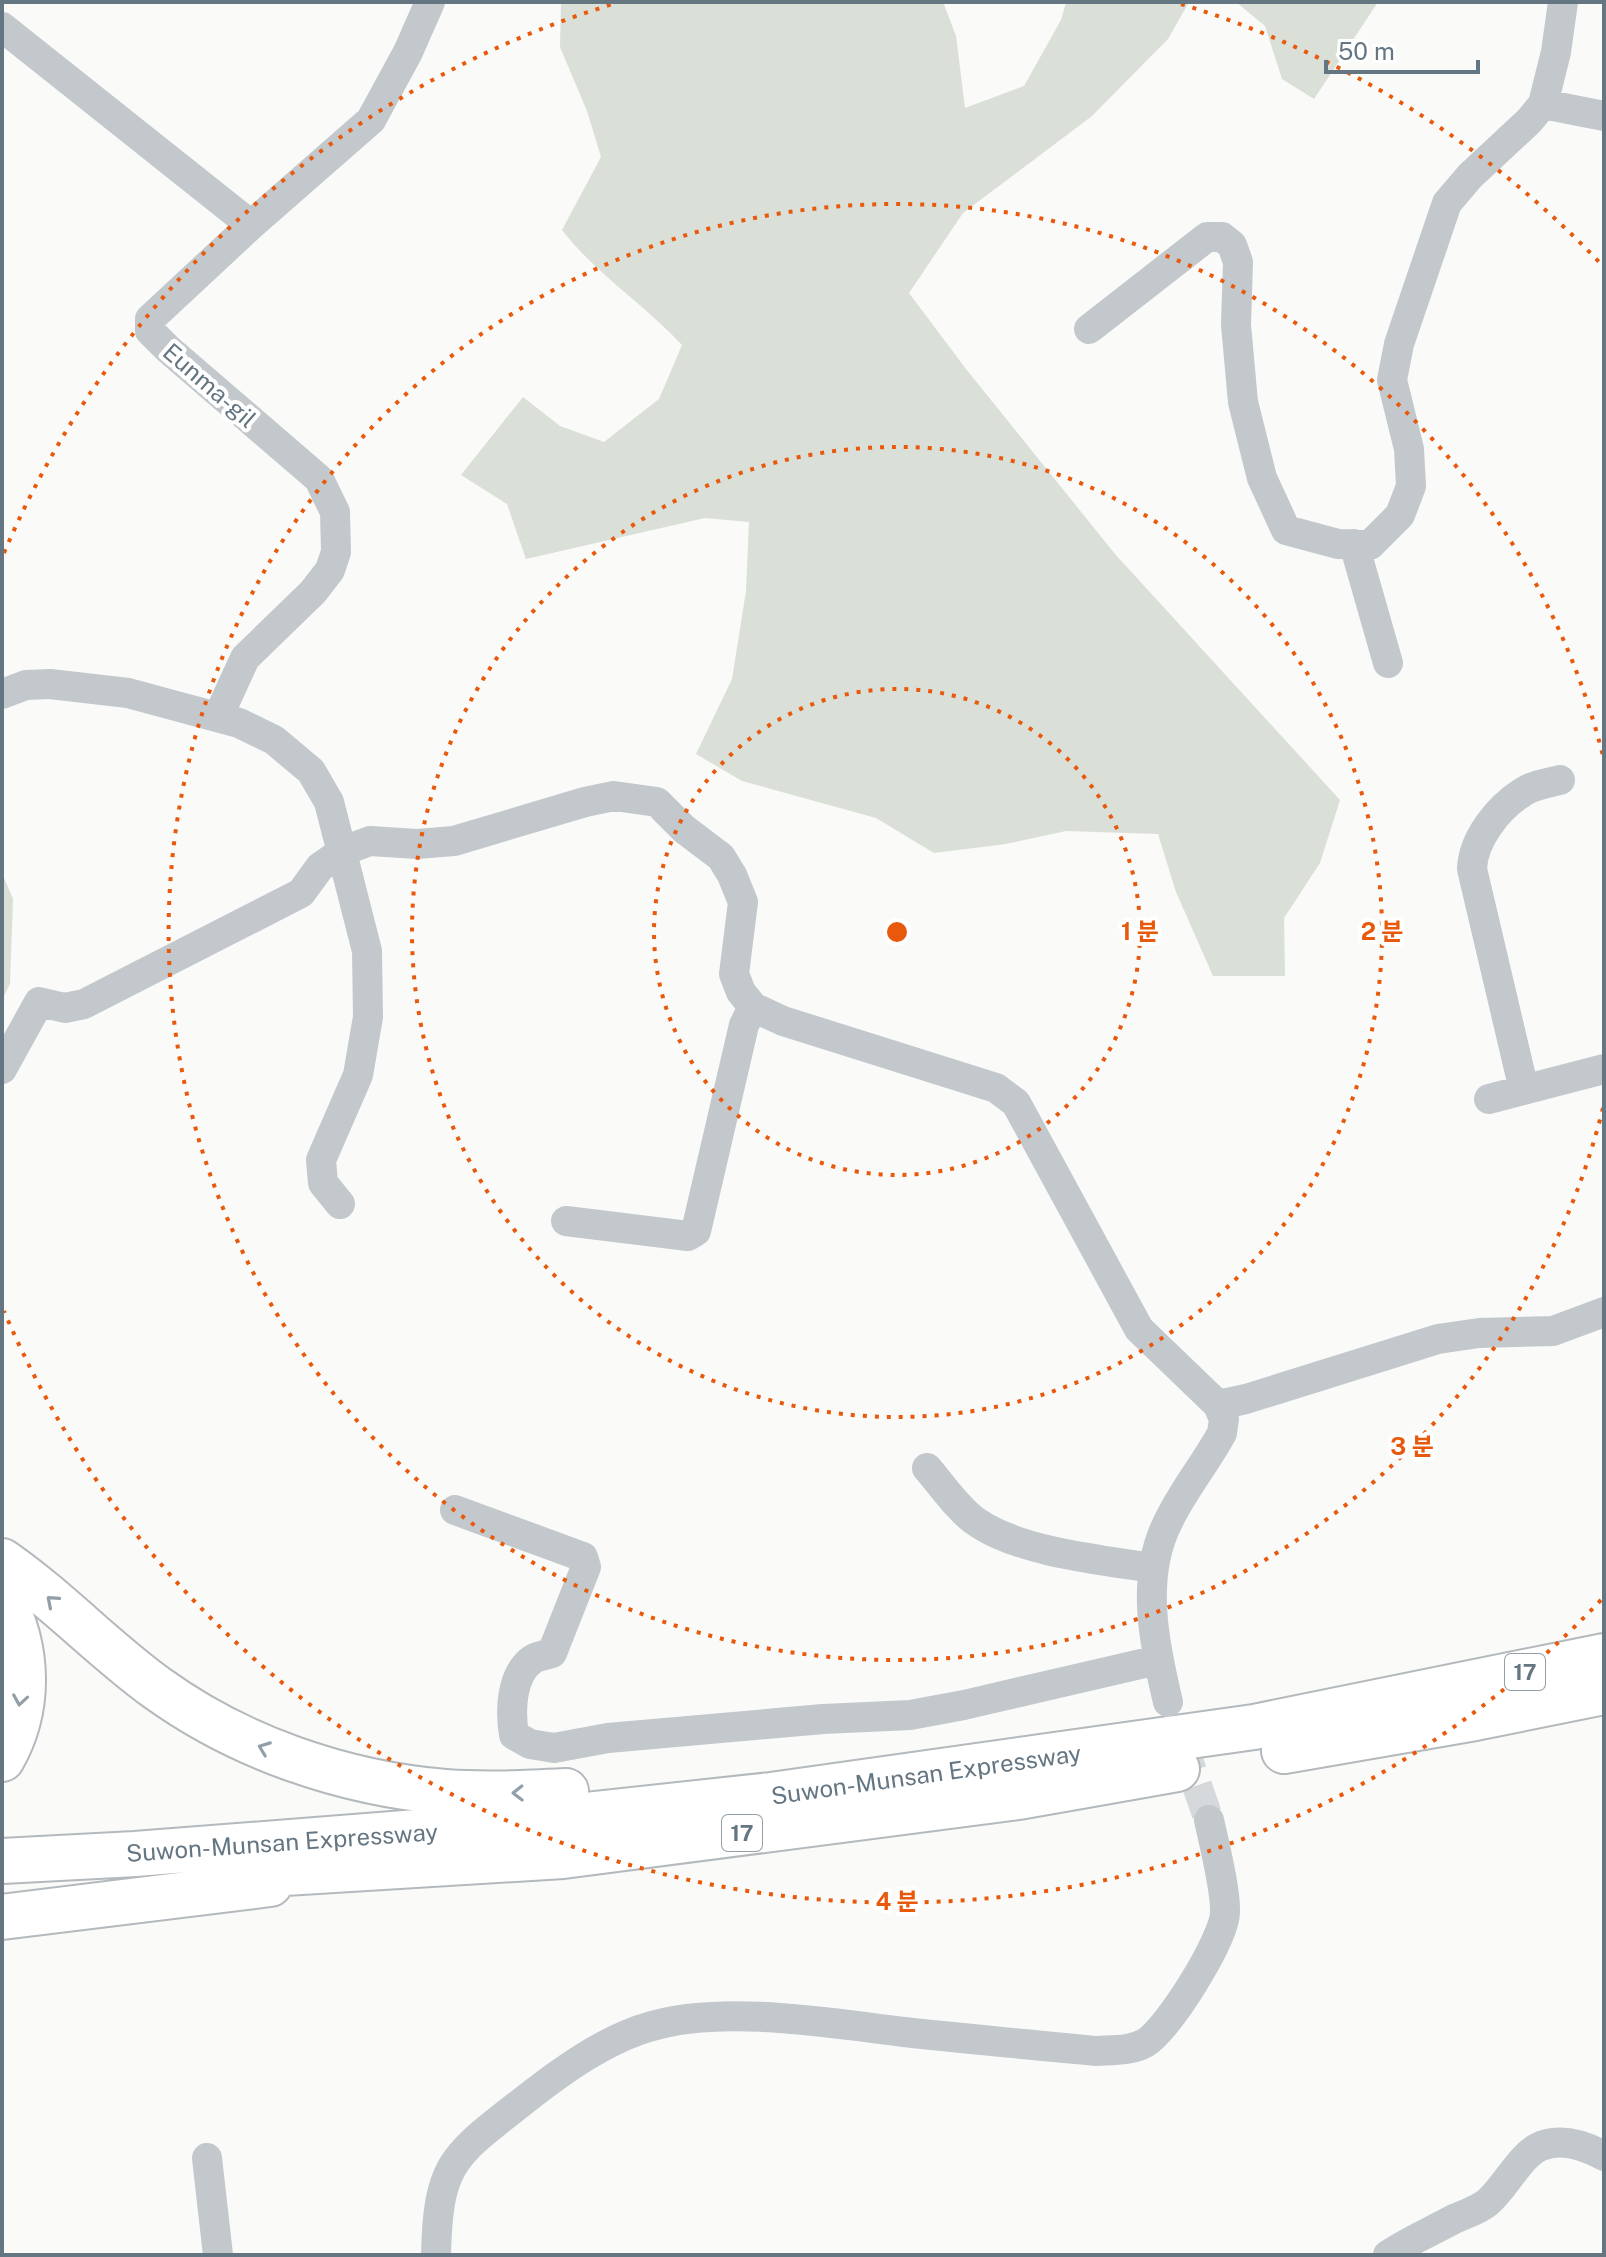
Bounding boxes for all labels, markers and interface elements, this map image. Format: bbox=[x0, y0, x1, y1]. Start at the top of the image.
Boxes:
scale bar bbox=[1326, 24, 1478, 74]
text: 50 m bbox=[1338, 37, 1395, 65]
street label: Eunma-gil bbox=[158, 337, 262, 433]
text: 1 분 bbox=[1121, 917, 1159, 945]
text: 2 분 bbox=[1361, 917, 1403, 945]
centre of rings bbox=[883, 918, 911, 946]
text: 3 분 bbox=[1390, 1432, 1434, 1460]
one-way arrow bbox=[46, 1596, 61, 1611]
road number: 17 bbox=[1505, 1654, 1545, 1690]
one-way arrow bbox=[13, 1693, 30, 1706]
street label: Suwon-Munsan Expressway bbox=[769, 1738, 1083, 1810]
one-way arrow bbox=[258, 1741, 272, 1758]
one-way arrow bbox=[511, 1784, 524, 1801]
road number: 17 bbox=[722, 1815, 762, 1851]
street label: Suwon-Munsan Expressway bbox=[125, 1817, 439, 1867]
text: 4 분 bbox=[875, 1887, 919, 1915]

